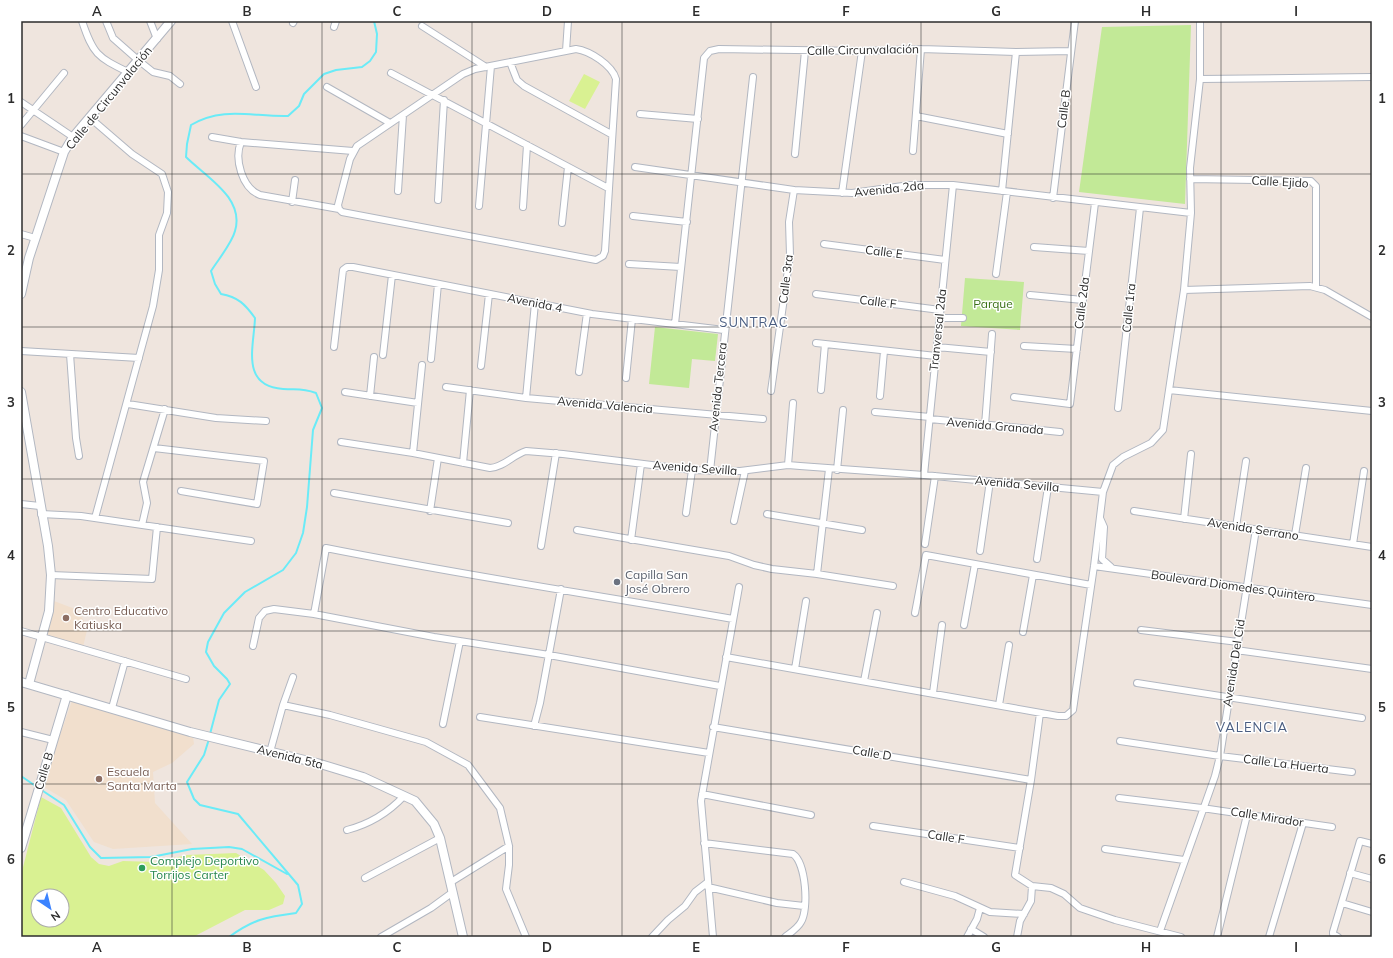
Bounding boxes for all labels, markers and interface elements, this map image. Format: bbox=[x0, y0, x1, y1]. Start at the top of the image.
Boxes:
text: A bbox=[92, 3, 102, 19]
text: B bbox=[243, 3, 252, 19]
text: C bbox=[393, 3, 402, 19]
text: D bbox=[542, 3, 552, 19]
text: E bbox=[692, 3, 700, 19]
text: F bbox=[842, 3, 850, 19]
text: G bbox=[991, 3, 1001, 19]
text: H bbox=[1141, 3, 1151, 19]
text: I bbox=[1294, 3, 1298, 19]
street label: Calle Circunvalación bbox=[807, 41, 919, 58]
street label: Calle de Circunvalación bbox=[62, 43, 155, 152]
street label: Calle B bbox=[1054, 89, 1073, 129]
text: 1 bbox=[7, 90, 15, 106]
text: 1 bbox=[1378, 90, 1386, 106]
street label: Calle Ejido bbox=[1251, 173, 1309, 191]
street label: Avenida 2da bbox=[853, 177, 925, 200]
text: 2 bbox=[7, 242, 15, 258]
street label: Calle E bbox=[864, 242, 904, 261]
text: 2 bbox=[1378, 242, 1386, 258]
street label: Calle 3ra bbox=[775, 254, 796, 304]
street label: Calle 2da bbox=[1071, 276, 1092, 330]
street label: Calle 1ra bbox=[1118, 283, 1139, 333]
street label: Tranversal 2da bbox=[926, 288, 949, 372]
street label: Avenida 4 bbox=[506, 290, 564, 315]
street label: Calle F bbox=[859, 292, 898, 311]
park label: Parque bbox=[973, 296, 1013, 311]
district label: SUNTRAC bbox=[719, 314, 789, 330]
street label: Avenida Tercera bbox=[705, 342, 730, 432]
street label: Avenida Valencia bbox=[557, 393, 654, 416]
text: 3 bbox=[7, 394, 15, 410]
text: 3 bbox=[1378, 394, 1386, 410]
street label: Avenida Granada bbox=[946, 414, 1044, 437]
street label: Avenida Sevilla bbox=[652, 457, 738, 478]
street label: Avenida Sevilla bbox=[974, 472, 1060, 495]
street label: Avenida Serrano bbox=[1206, 514, 1300, 543]
text: 4 bbox=[7, 547, 15, 563]
text: 4 bbox=[1378, 547, 1386, 563]
place label: Capilla San José Obrero bbox=[625, 567, 690, 596]
street label: Boulevard Diomedes Quintero bbox=[1150, 567, 1316, 604]
marker: Capilla San José Obrero bbox=[612, 577, 622, 587]
place label: Centro Educativo Katiuska bbox=[74, 603, 168, 632]
marker: Centro Educativo Katiuska bbox=[61, 613, 71, 623]
street label: Avenida Del Cid bbox=[1219, 618, 1248, 708]
text: 5 bbox=[7, 699, 15, 715]
text: 5 bbox=[1378, 699, 1386, 715]
district label: VALENCIA bbox=[1216, 719, 1288, 735]
street label: Avenida 5ta bbox=[256, 741, 325, 772]
street label: Calle D bbox=[851, 742, 893, 763]
street label: Calle B bbox=[31, 750, 56, 792]
street label: Calle La Huerta bbox=[1242, 751, 1330, 776]
place label: Escuela Santa Marta bbox=[107, 764, 177, 793]
marker: Escuela Santa Marta bbox=[94, 774, 104, 784]
street label: Calle Mirador bbox=[1230, 803, 1305, 830]
street label: Calle F bbox=[926, 826, 966, 847]
text: 6 bbox=[7, 851, 15, 867]
text: 6 bbox=[1378, 851, 1386, 867]
place label: Complejo Deportivo Torrijos Carter bbox=[150, 853, 259, 882]
marker: Complejo Deportivo Torrijos Carter bbox=[137, 863, 147, 873]
north arrow bbox=[30, 888, 70, 928]
text: N bbox=[48, 908, 63, 924]
text: A bbox=[92, 939, 102, 955]
text: B bbox=[243, 939, 252, 955]
text: C bbox=[393, 939, 402, 955]
text: D bbox=[542, 939, 552, 955]
text: E bbox=[692, 939, 700, 955]
text: F bbox=[842, 939, 850, 955]
text: G bbox=[991, 939, 1001, 955]
text: H bbox=[1141, 939, 1151, 955]
text: I bbox=[1294, 939, 1298, 955]

